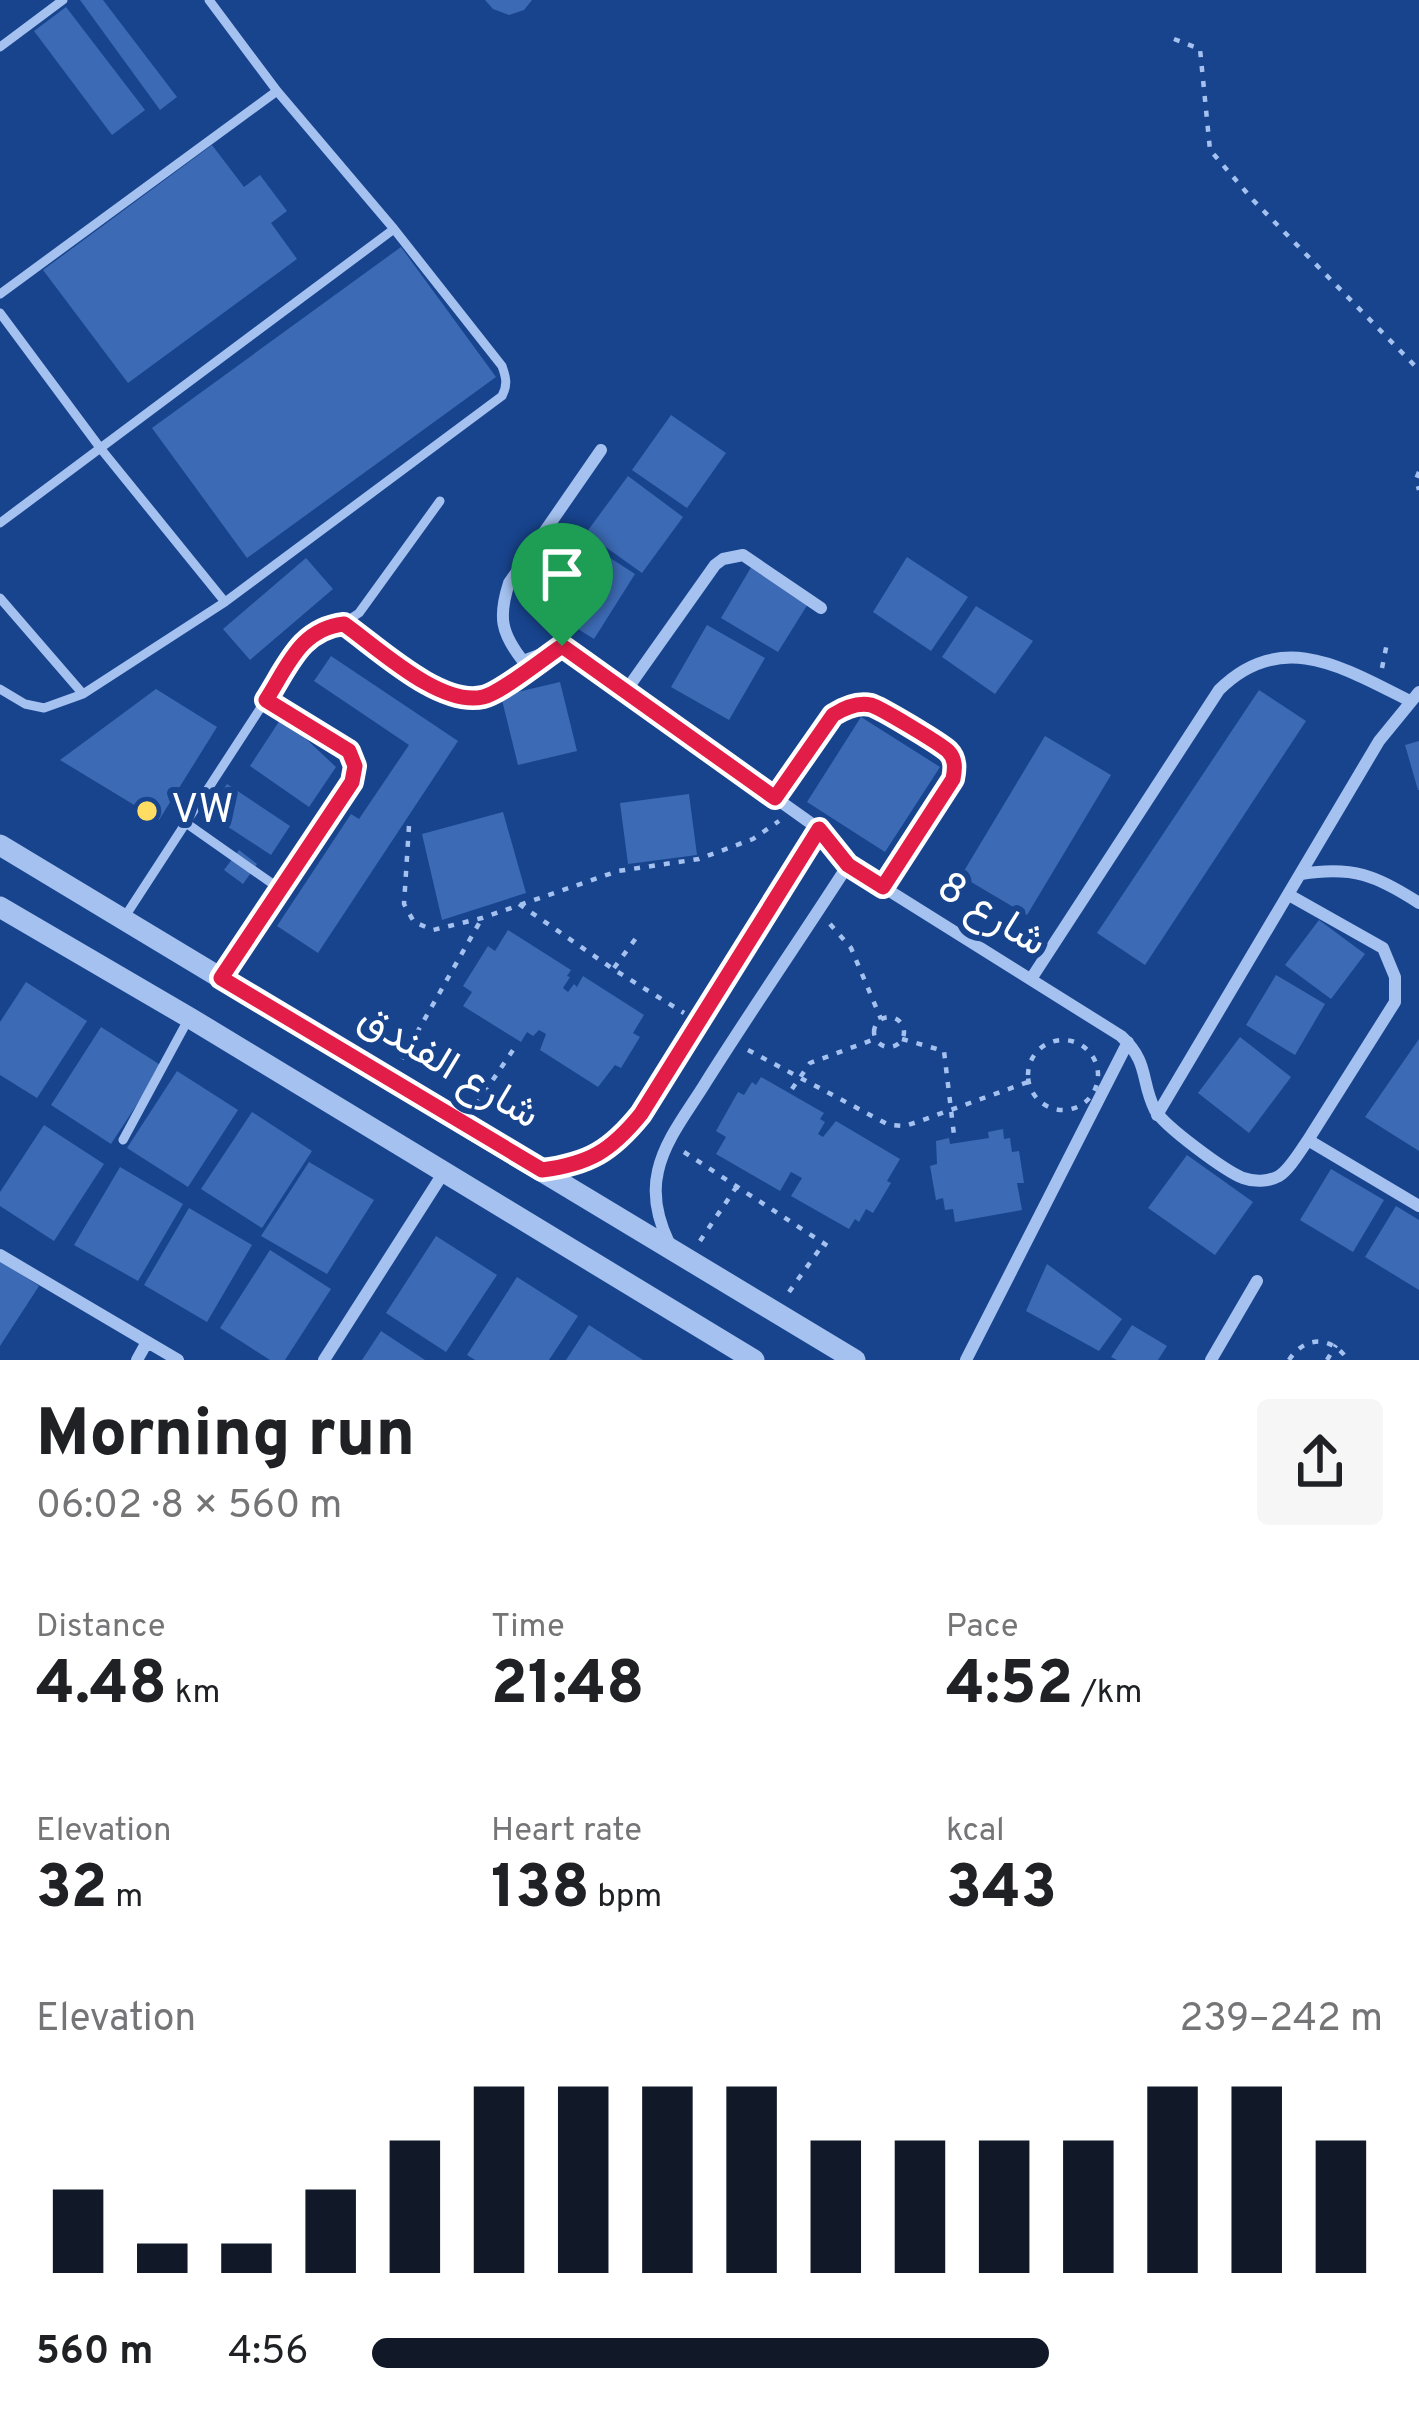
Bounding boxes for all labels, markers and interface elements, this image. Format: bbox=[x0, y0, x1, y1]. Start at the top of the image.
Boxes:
pin bbox=[511, 523, 613, 646]
icon: arrive bbox=[529, 541, 595, 607]
place label: VW bbox=[171, 785, 234, 838]
marker: VW bbox=[134, 798, 160, 824]
street label: شارع 8 bbox=[926, 862, 1056, 970]
street label: شارع الفندق bbox=[347, 993, 549, 1143]
text: Morning run bbox=[36, 1396, 415, 1479]
button: share bbox=[1257, 1399, 1383, 1525]
text: 06:02 · 8 × 560 m bbox=[36, 1483, 342, 1532]
text: Distance bbox=[36, 1607, 166, 1649]
text: Time bbox=[491, 1607, 565, 1649]
text: Pace bbox=[946, 1607, 1019, 1649]
text: 4.48 bbox=[36, 1649, 167, 1725]
text: 21:48 bbox=[491, 1649, 644, 1725]
text: 4:52 bbox=[946, 1649, 1073, 1725]
text: km bbox=[167, 1673, 220, 1715]
text: /km bbox=[1073, 1673, 1143, 1715]
text: Elevation bbox=[36, 1811, 172, 1853]
text: Heart rate bbox=[491, 1811, 642, 1853]
text: kcal bbox=[946, 1811, 1005, 1853]
text: 32 bbox=[36, 1853, 107, 1929]
text: 138 bbox=[491, 1853, 590, 1929]
text: 343 bbox=[946, 1853, 1057, 1929]
text: m bbox=[107, 1877, 143, 1919]
text: bpm bbox=[590, 1877, 662, 1919]
text: Elevation bbox=[36, 1996, 196, 2045]
text: 239–242 m bbox=[1179, 1996, 1383, 2045]
text: 560 m bbox=[36, 2329, 153, 2378]
text: 4:56 bbox=[228, 2329, 309, 2378]

